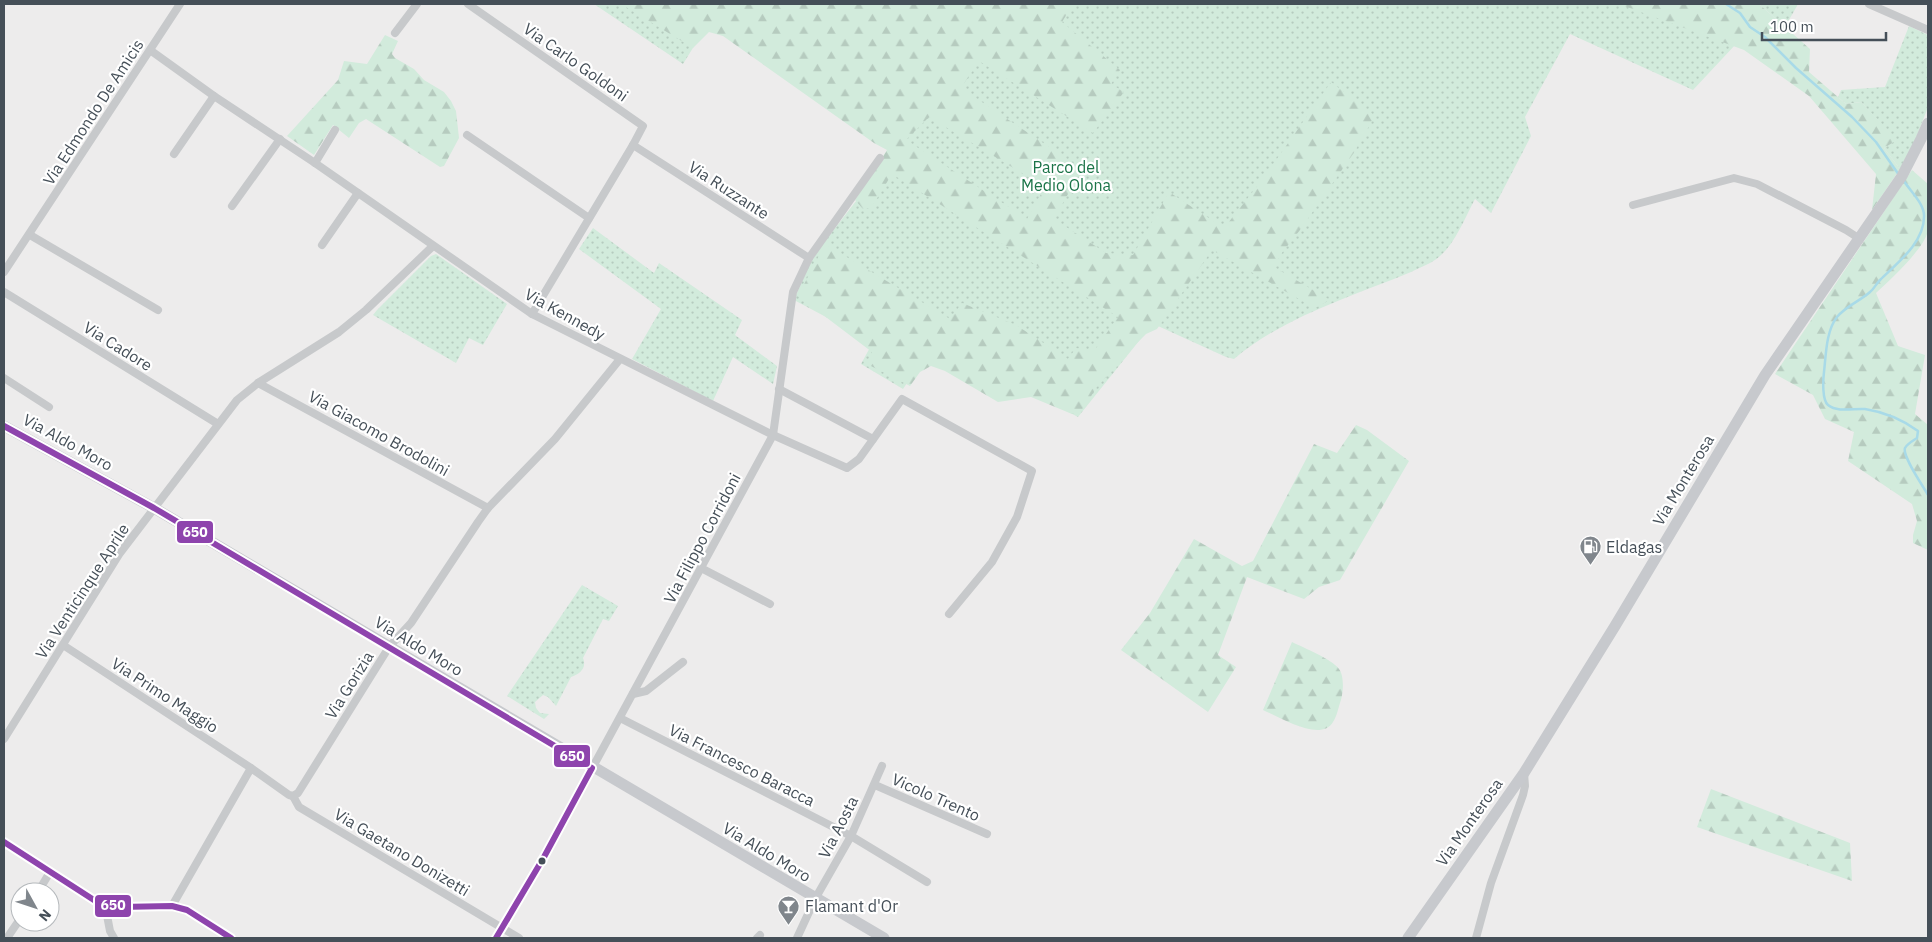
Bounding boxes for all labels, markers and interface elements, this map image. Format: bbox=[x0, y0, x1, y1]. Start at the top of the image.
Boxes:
scale bar bbox=[1762, 10, 1886, 42]
text: 100 m bbox=[1770, 17, 1814, 36]
street label: Via Carlo Goldoni bbox=[520, 18, 632, 106]
street label: Via Edmondo De Amicis bbox=[38, 35, 148, 189]
street label: Via Ruzzante bbox=[685, 157, 773, 224]
park label: Parco del Medio Olona bbox=[1021, 157, 1111, 195]
street label: Via Kennedy bbox=[521, 284, 609, 344]
street label: Via Cadore bbox=[80, 317, 156, 375]
street label: Via Giacomo Brodolini bbox=[305, 386, 453, 480]
street label: Via Aldo Moro bbox=[20, 409, 116, 475]
street label: Via Monterosa bbox=[1648, 431, 1718, 529]
street label: Via Filippo Corridoni bbox=[659, 469, 745, 607]
street label: Via Venticinque Aprile bbox=[31, 519, 133, 662]
line badge: 650 bbox=[176, 520, 214, 544]
text: 650 bbox=[182, 523, 208, 541]
fuel station icon: Eldagas bbox=[1578, 535, 1602, 566]
place label: Eldagas bbox=[1606, 537, 1662, 557]
street label: Via Aldo Moro bbox=[371, 612, 467, 680]
street label: Via Gorizia bbox=[320, 647, 378, 723]
street label: Via Primo Maggio bbox=[108, 653, 222, 737]
street label: Via Francesco Baracca bbox=[666, 719, 819, 811]
line badge: 650 bbox=[553, 744, 591, 768]
text: 650 bbox=[559, 747, 585, 765]
street label: Vicolo Trento bbox=[889, 769, 983, 825]
street label: Via Monterosa bbox=[1431, 774, 1507, 870]
street label: Via Aosta bbox=[814, 792, 862, 861]
street label: Via Gaetano Donizetti bbox=[331, 804, 473, 900]
street label: Via Aldo Moro bbox=[719, 818, 815, 886]
unlabelled marker bbox=[537, 856, 547, 866]
north arrow bbox=[10, 882, 60, 932]
line badge: 650 bbox=[94, 894, 132, 918]
bar icon: Flamant d'Or bbox=[777, 894, 801, 925]
text: 650 bbox=[100, 896, 126, 914]
place label: Flamant d'Or bbox=[805, 896, 898, 916]
text: N bbox=[35, 906, 55, 925]

